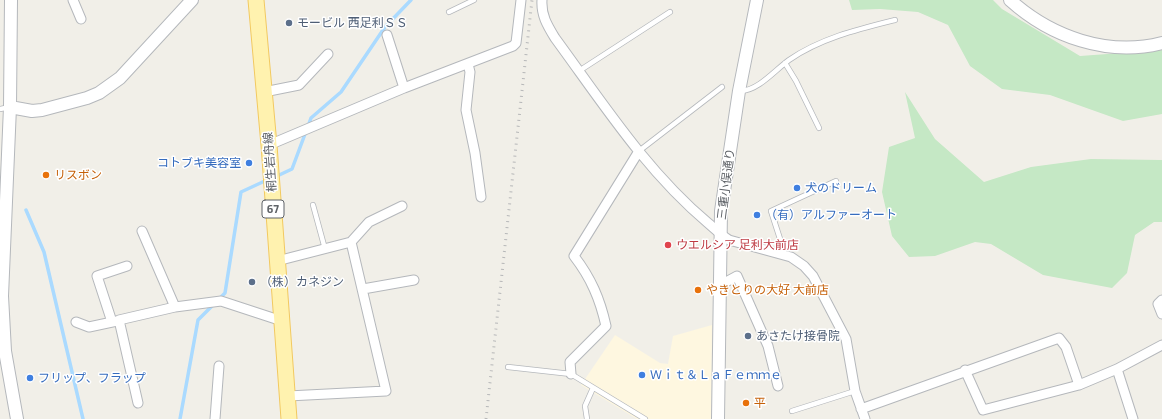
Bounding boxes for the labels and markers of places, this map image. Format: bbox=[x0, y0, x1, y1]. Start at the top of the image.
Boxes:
place label: モービル 西足利ＳＳ bbox=[297, 16, 408, 30]
marker: モービル 西足利ＳＳ bbox=[284, 18, 294, 28]
place label: コトブキ美容室 bbox=[157, 156, 241, 170]
marker: コトブキ美容室 bbox=[244, 158, 254, 168]
place label: リスボン bbox=[54, 168, 102, 182]
marker: リスボン bbox=[41, 170, 51, 180]
place label: 犬のドリーム bbox=[805, 181, 877, 195]
marker: 犬のドリーム bbox=[792, 183, 802, 193]
place label: （有）アルファーオート bbox=[765, 208, 897, 222]
marker: （有）アルファーオート bbox=[752, 210, 762, 220]
place label: ウエルシア 足利大前店 bbox=[676, 238, 799, 252]
marker: ウエルシア 足利大前店 bbox=[663, 240, 673, 250]
place label: （株）カネジン bbox=[260, 275, 344, 289]
marker: （株）カネジン bbox=[247, 277, 257, 287]
place label: やきとりの大好 大前店 bbox=[706, 283, 829, 297]
marker: やきとりの大好 大前店 bbox=[693, 285, 703, 295]
place label: あさたけ接骨院 bbox=[756, 329, 840, 343]
marker: あさたけ接骨院 bbox=[743, 331, 753, 341]
place label: Ｗｉｔ＆ＬａＦｅｍｍｅ bbox=[650, 368, 782, 382]
marker: Ｗｉｔ＆ＬａＦｅｍｍｅ bbox=[637, 370, 647, 380]
place label: フリップ、フラップ bbox=[38, 371, 146, 385]
marker: フリップ、フラップ bbox=[25, 373, 35, 383]
place label: 平 bbox=[754, 396, 766, 410]
marker: 平 bbox=[741, 398, 751, 408]

